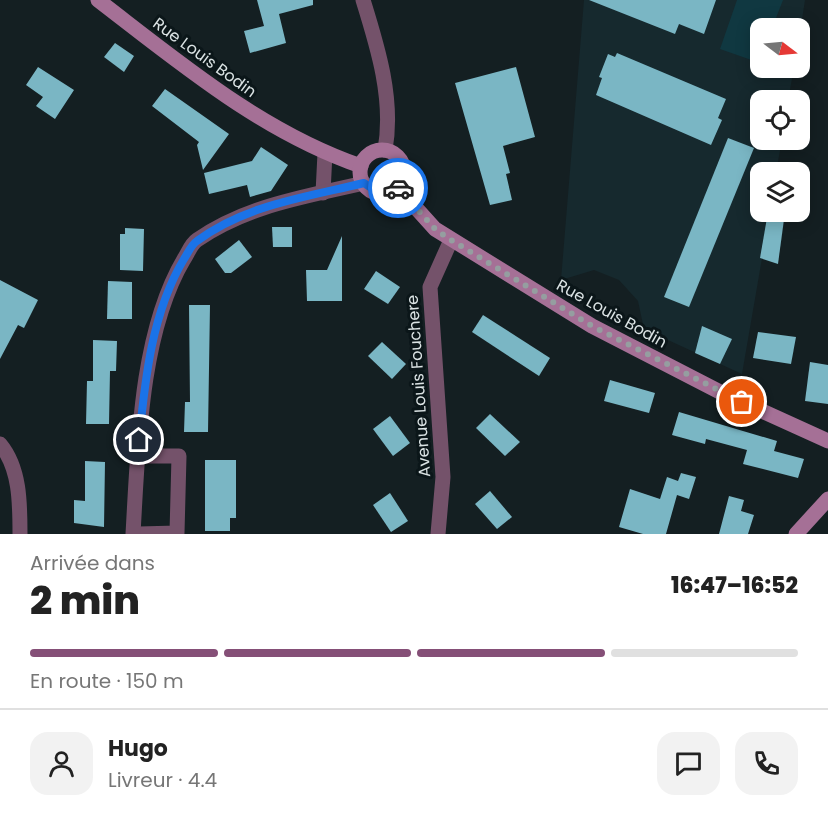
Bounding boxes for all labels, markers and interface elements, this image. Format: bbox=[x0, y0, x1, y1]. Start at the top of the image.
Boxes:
street label: Rue Louis Bodin bbox=[148, 12, 261, 103]
north arrow bbox=[750, 18, 810, 78]
map controls bbox=[750, 18, 810, 222]
button: locate bbox=[750, 90, 810, 150]
courier bbox=[368, 158, 428, 218]
button: layers bbox=[750, 162, 810, 222]
icon: car bbox=[382, 172, 415, 205]
street label: Rue Louis Bodin bbox=[552, 274, 671, 353]
street label: Avenue Louis Fouchere bbox=[401, 294, 436, 478]
pin bbox=[716, 376, 767, 427]
icon: bag bbox=[725, 385, 758, 418]
pin bbox=[113, 414, 164, 465]
icon: home bbox=[122, 423, 155, 456]
text: Arrivée dans bbox=[30, 549, 155, 577]
text: 16:47–16:52 bbox=[671, 570, 798, 601]
text: 2 min bbox=[30, 573, 140, 628]
text: En route · 150 m bbox=[30, 667, 184, 695]
button: person bbox=[30, 732, 93, 795]
button: chat bbox=[657, 732, 720, 795]
button: phone bbox=[735, 732, 798, 795]
text: Hugo bbox=[108, 733, 168, 764]
text: Livreur · 4.4 bbox=[108, 766, 217, 794]

